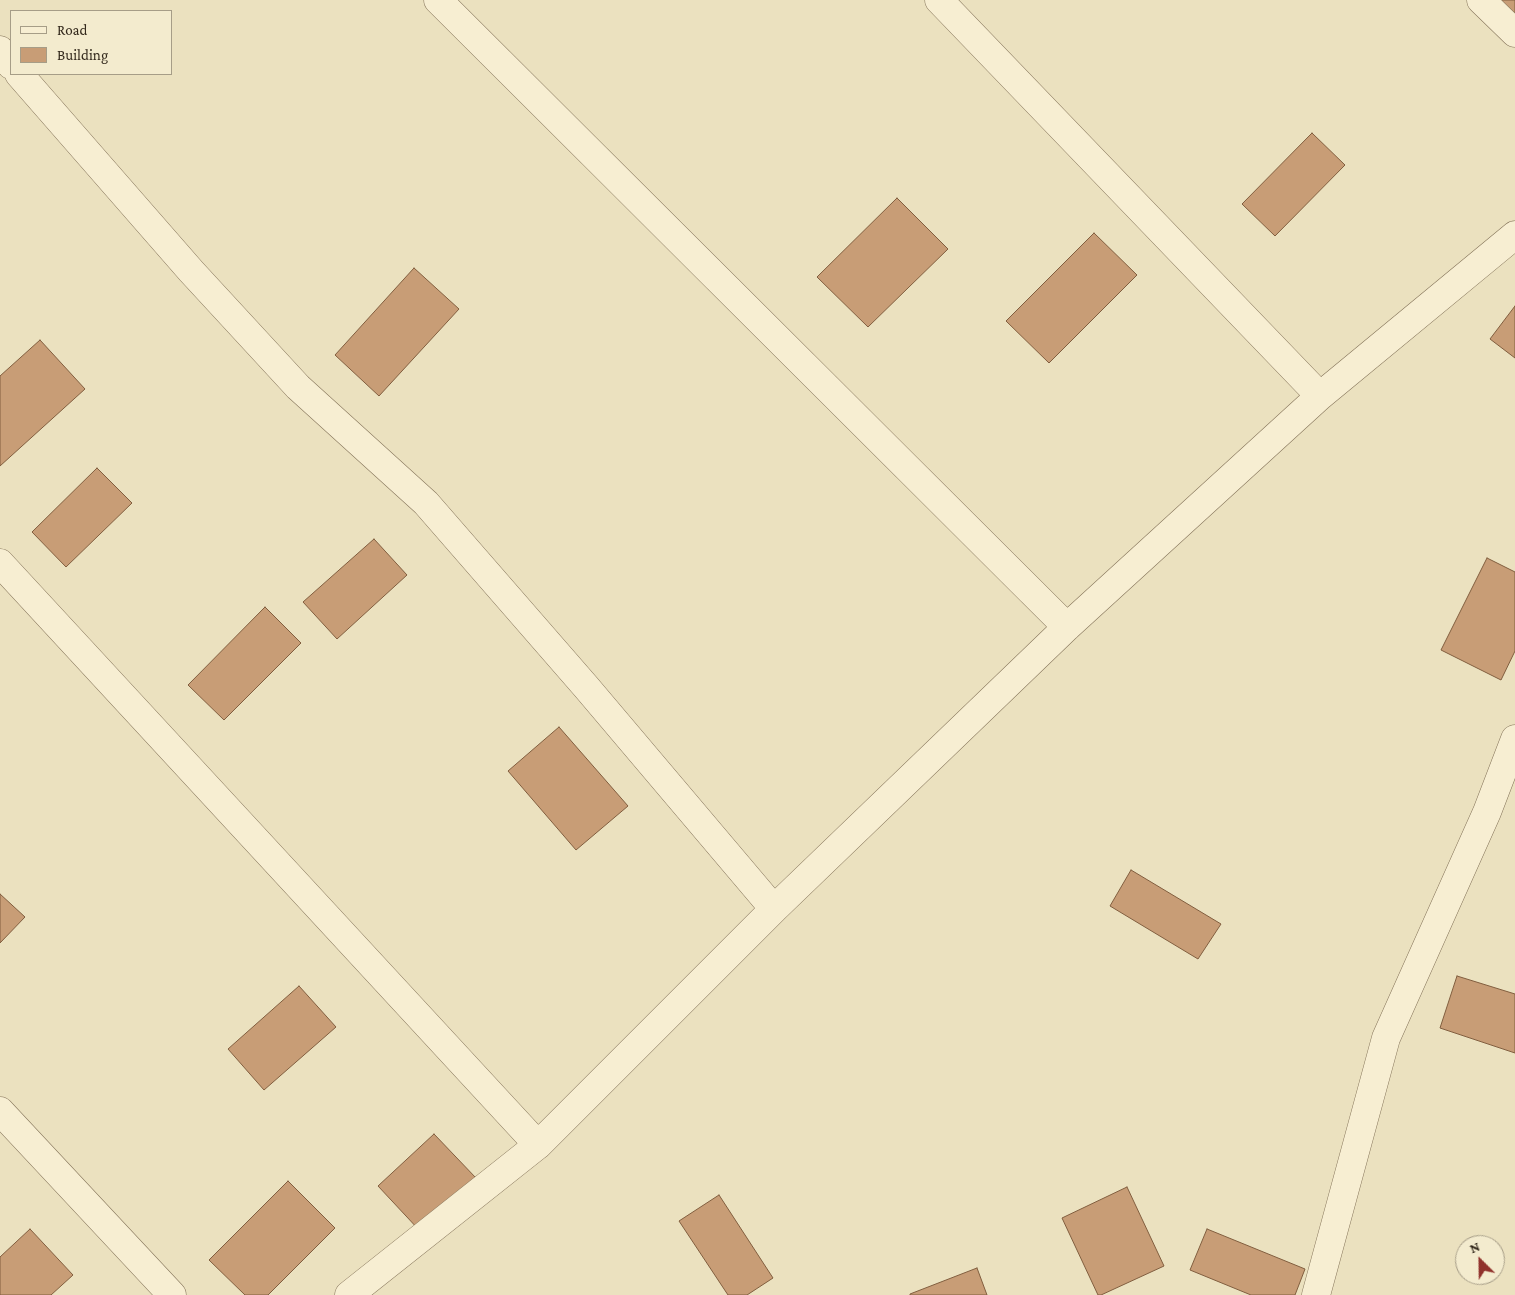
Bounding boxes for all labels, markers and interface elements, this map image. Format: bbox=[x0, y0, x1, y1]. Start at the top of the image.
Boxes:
legend bbox=[10, 10, 172, 75]
text: Road bbox=[57, 22, 87, 38]
text: Building bbox=[57, 47, 108, 63]
north arrow bbox=[1455, 1235, 1505, 1285]
text: N bbox=[1467, 1238, 1482, 1256]

